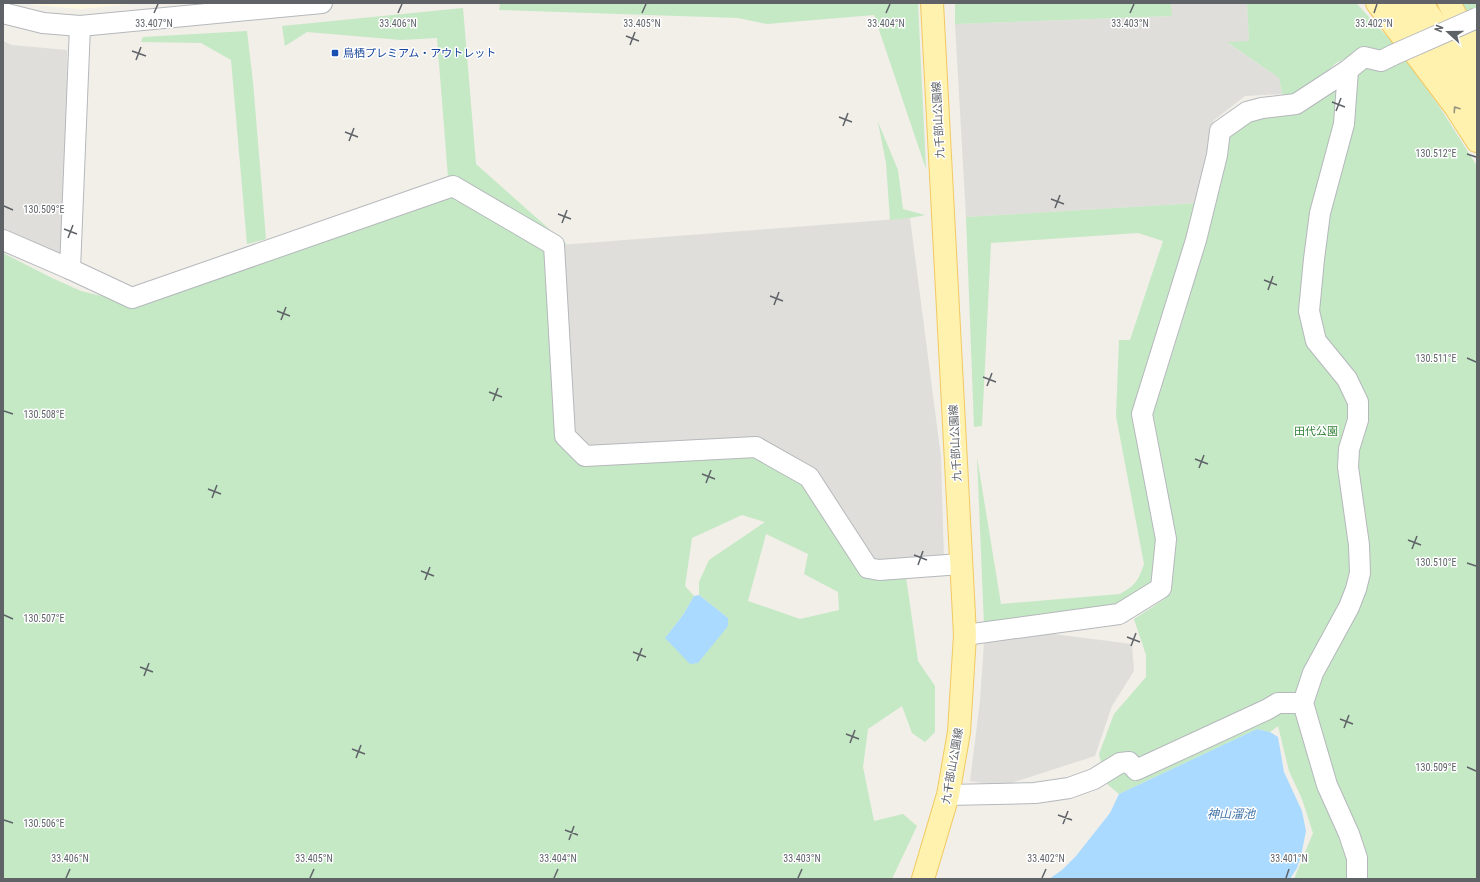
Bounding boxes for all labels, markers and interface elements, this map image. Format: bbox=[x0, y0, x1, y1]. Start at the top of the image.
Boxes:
north arrow bbox=[1428, 12, 1468, 52]
text: 33.407°N bbox=[135, 18, 173, 29]
text: 33.406°N bbox=[379, 18, 417, 29]
text: 33.405°N bbox=[623, 18, 661, 29]
text: 33.404°N bbox=[867, 18, 905, 29]
text: 33.403°N bbox=[1111, 18, 1149, 29]
text: 33.402°N bbox=[1355, 18, 1393, 29]
text: N bbox=[1432, 23, 1446, 34]
place label: 鳥栖プレミアム・アウトレット bbox=[343, 47, 496, 60]
marker: 鳥栖プレミアム・アウトレット bbox=[330, 48, 340, 58]
street label: 九千部山公園線 bbox=[930, 81, 947, 159]
one-way arrow bbox=[1454, 106, 1461, 113]
text: 130.512°E bbox=[1416, 148, 1457, 159]
text: 130.509°E bbox=[24, 204, 65, 215]
text: 130.511°E bbox=[1416, 353, 1457, 364]
street label: 九千部山公園線 bbox=[947, 404, 964, 482]
text: 130.508°E bbox=[24, 409, 65, 420]
park label: 田代公園 bbox=[1294, 425, 1338, 438]
text: 130.510°E bbox=[1416, 557, 1457, 568]
text: 130.507°E bbox=[24, 613, 65, 624]
street label: 九千部山公園線 bbox=[939, 727, 966, 805]
text: 130.509°E bbox=[1416, 762, 1457, 773]
water label: 神山溜池 bbox=[1207, 807, 1256, 821]
text: 130.506°E bbox=[24, 818, 65, 829]
text: 33.406°N bbox=[51, 853, 89, 864]
text: 33.405°N bbox=[295, 853, 333, 864]
text: 33.404°N bbox=[539, 853, 577, 864]
text: 33.403°N bbox=[783, 853, 821, 864]
text: 33.402°N bbox=[1027, 853, 1065, 864]
text: 33.401°N bbox=[1270, 853, 1308, 864]

